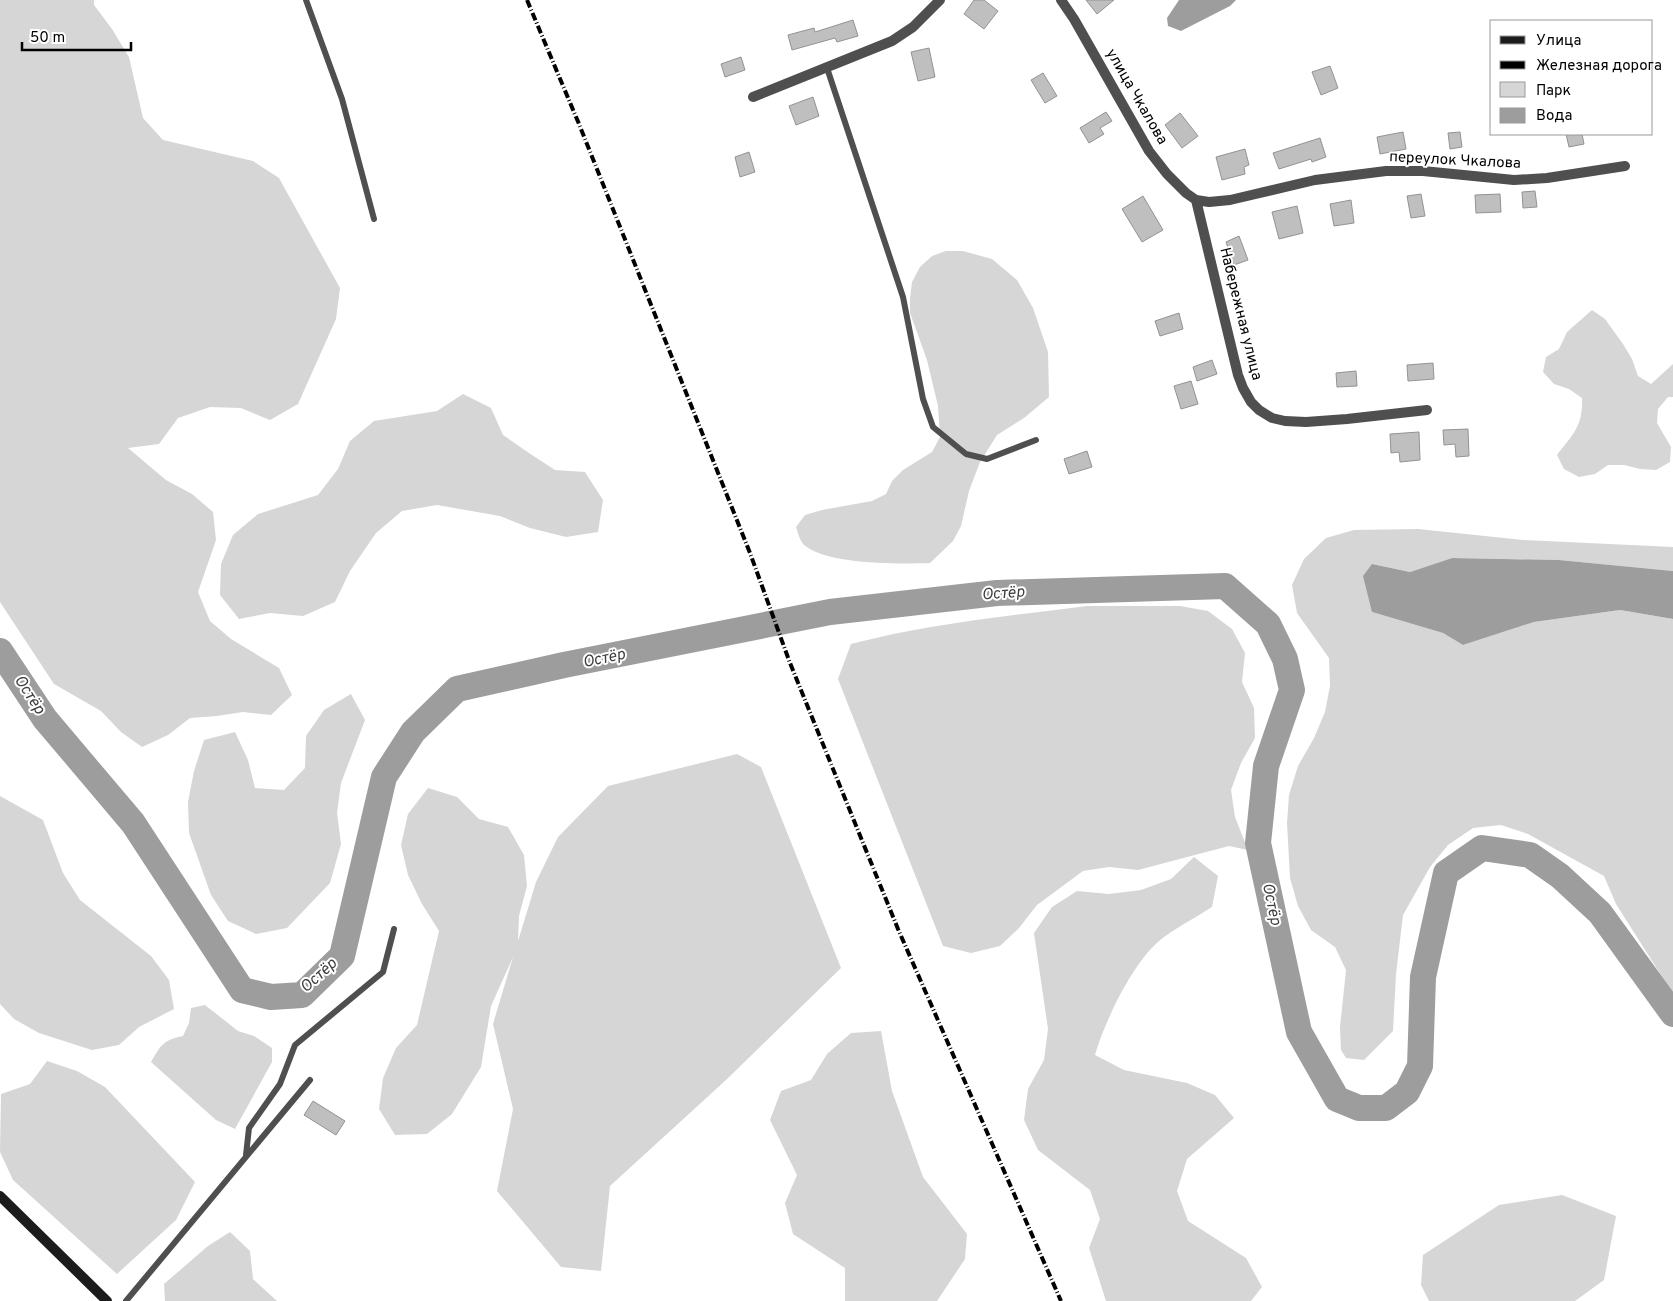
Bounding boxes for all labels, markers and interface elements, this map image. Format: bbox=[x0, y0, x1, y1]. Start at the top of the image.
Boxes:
scale bar bbox=[22, 20, 131, 52]
legend bbox=[1490, 20, 1653, 135]
text: 50 m bbox=[30, 29, 65, 48]
text: Улица bbox=[1536, 32, 1581, 51]
street label: улица Чкалова bbox=[1101, 46, 1171, 148]
text: Железная дорога bbox=[1536, 57, 1662, 76]
text: Парк bbox=[1536, 82, 1571, 101]
text: Вода bbox=[1536, 107, 1572, 126]
street label: переулок Чкалова bbox=[1389, 148, 1521, 174]
street label: Набережная улица bbox=[1214, 246, 1266, 382]
water label: Остёр bbox=[981, 583, 1025, 605]
water label: Остёр bbox=[581, 645, 627, 673]
water label: Остёр bbox=[9, 672, 49, 719]
water label: Остёр bbox=[1257, 881, 1285, 927]
water label: Остёр bbox=[296, 954, 342, 998]

